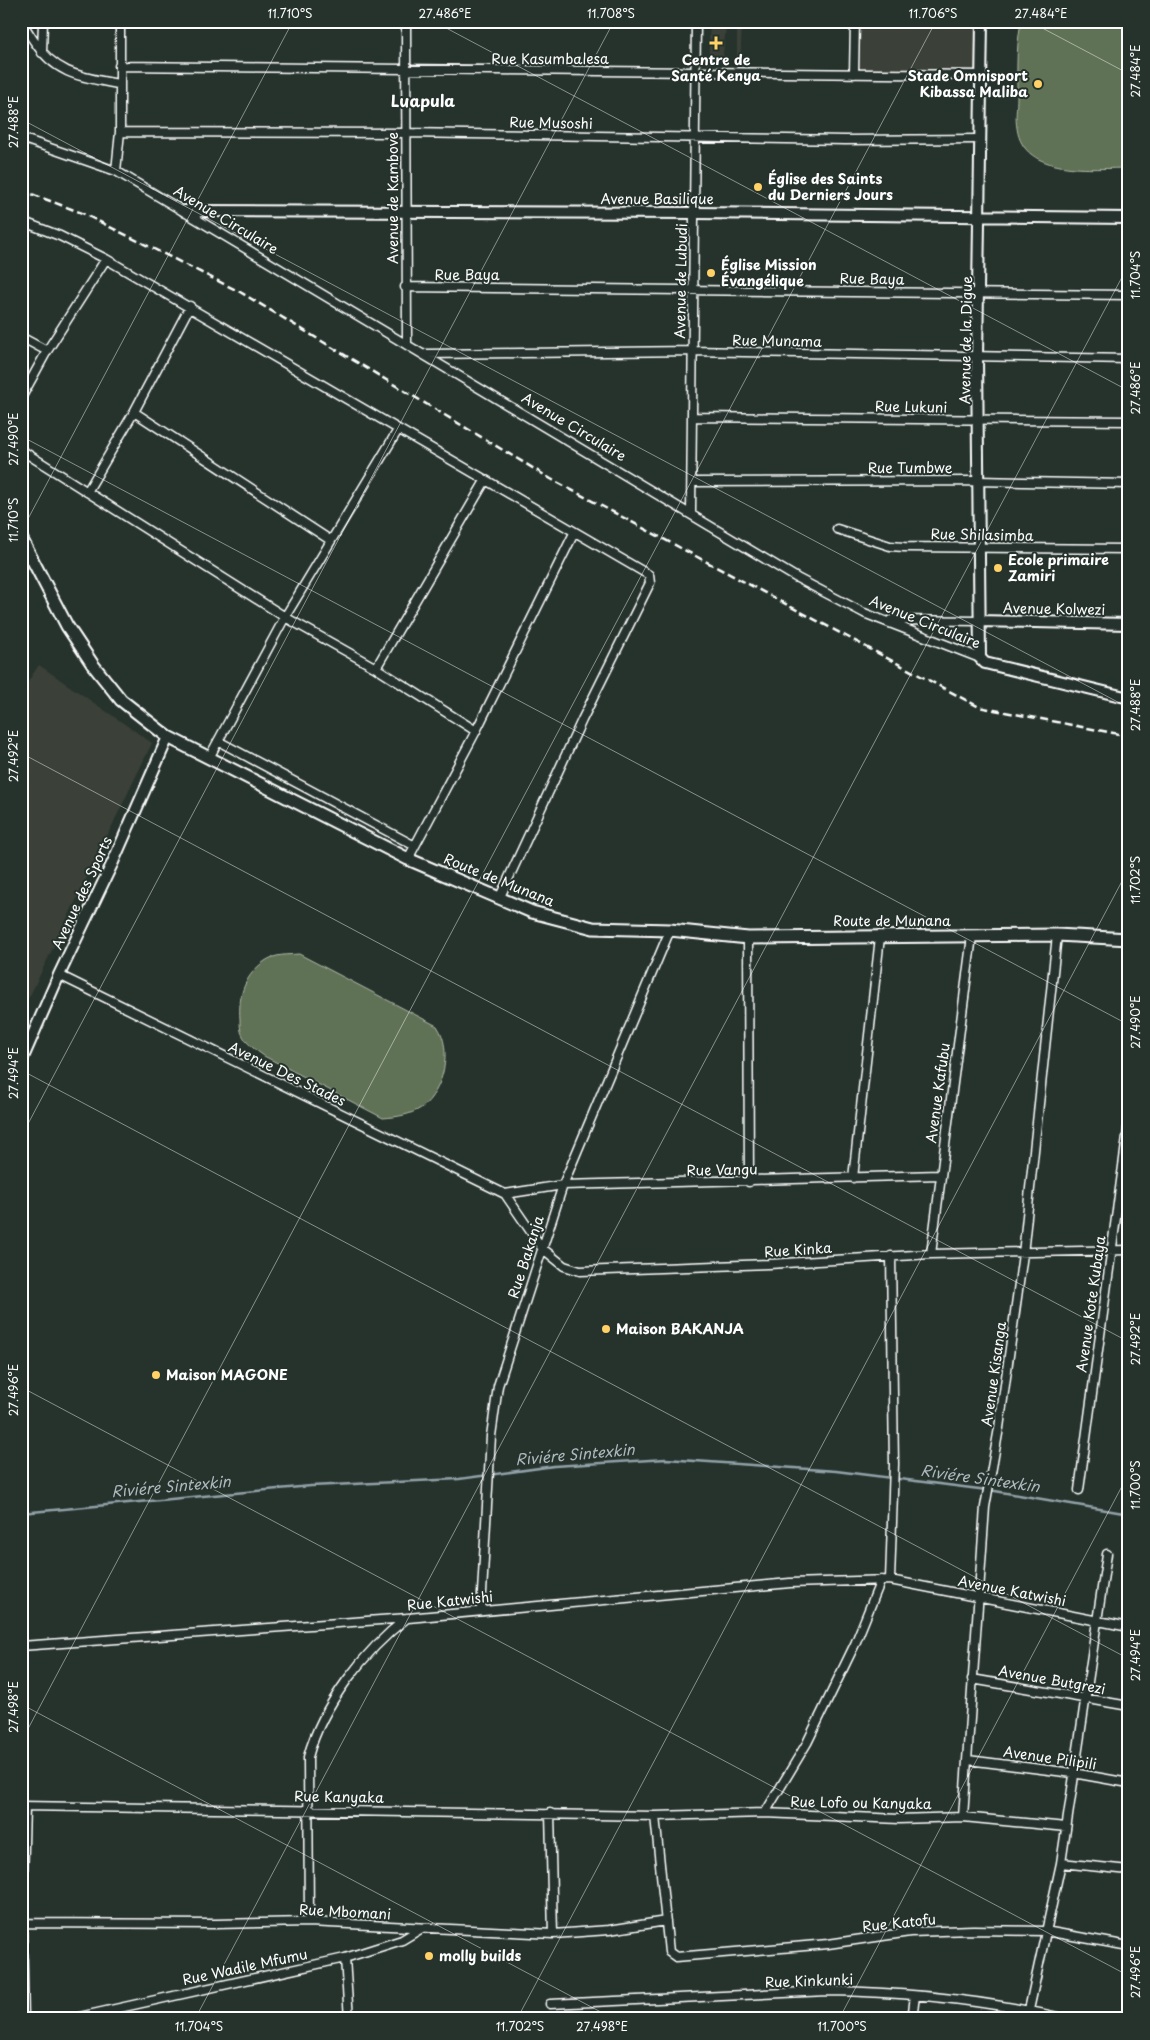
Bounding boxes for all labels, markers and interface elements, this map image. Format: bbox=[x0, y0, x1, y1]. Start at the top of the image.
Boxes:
text: 11.710°S bbox=[267, 4, 313, 22]
text: 27.486°E bbox=[419, 4, 471, 22]
text: 11.708°S bbox=[587, 4, 635, 22]
text: 11.706°S bbox=[909, 4, 957, 22]
text: 27.484°E bbox=[1015, 4, 1067, 22]
marker: Centre de Santé Kenya bbox=[709, 36, 723, 50]
text: 27.484°E bbox=[1126, 45, 1144, 97]
street label: Rue Kasumbalesa bbox=[491, 48, 609, 69]
place label: Centre de Santé Kenya bbox=[671, 49, 761, 86]
place label: Stade Omnisport Kibassa Maliba bbox=[908, 65, 1028, 102]
marker: Stade Omnisport Kibassa Maliba bbox=[1032, 78, 1044, 90]
district label: Luapula bbox=[391, 88, 455, 112]
text: 27.488°E bbox=[4, 96, 22, 148]
street label: Rue Musoshi bbox=[509, 111, 593, 134]
street label: Avenue de Kambove bbox=[382, 132, 403, 264]
place label: Église des Saints du Derniers Jours bbox=[768, 168, 893, 205]
street label: Avenue Circulaire bbox=[170, 180, 283, 259]
marker: Église des Saints du Derniers Jours bbox=[752, 181, 764, 193]
street label: Avenue Basilique bbox=[600, 188, 714, 209]
street label: Avenue de Lubudi bbox=[669, 223, 692, 339]
text: 11.704°S bbox=[1126, 251, 1144, 299]
place label: Église Mission Évangélique bbox=[721, 254, 817, 291]
street label: Rue Baya bbox=[435, 264, 500, 285]
marker: Église Mission Évangélique bbox=[705, 267, 717, 279]
street label: Rue Baya bbox=[839, 267, 905, 290]
street label: Avenue de la Digue bbox=[954, 276, 977, 404]
street label: Rue Munama bbox=[732, 329, 822, 352]
text: 27.486°E bbox=[1126, 362, 1144, 414]
street label: Avenue Circulaire bbox=[518, 387, 631, 466]
street label: Rue Lukuni bbox=[875, 395, 948, 418]
text: 27.490°E bbox=[4, 412, 22, 466]
street label: Rue Tumbwe bbox=[868, 457, 953, 478]
text: 11.710°S bbox=[4, 497, 22, 543]
street label: Rue Shilasimba bbox=[930, 523, 1034, 546]
place label: Ecole primaire Zamiri bbox=[1008, 549, 1109, 586]
marker: Ecole primaire Zamiri bbox=[992, 562, 1004, 574]
street label: Avenue Circulaire bbox=[866, 590, 984, 654]
street label: Avenue Kolwezi bbox=[1003, 597, 1105, 620]
text: 27.488°E bbox=[1126, 679, 1144, 731]
text: 27.492°E bbox=[4, 730, 22, 782]
street label: Avenue des Sports bbox=[46, 832, 117, 953]
street label: Route de Munana bbox=[441, 848, 558, 911]
text: 11.702°S bbox=[1126, 856, 1144, 904]
street label: Route de Munana bbox=[833, 910, 951, 931]
text: 27.490°E bbox=[1126, 995, 1144, 1049]
street label: Avenue Des Stades bbox=[225, 1036, 349, 1111]
street label: Avenue Kafubu bbox=[920, 1041, 955, 1145]
text: 27.494°E bbox=[4, 1047, 22, 1099]
street label: Rue Vangu bbox=[686, 1158, 758, 1181]
street label: Rue Bakanja bbox=[502, 1212, 549, 1301]
street label: Avenue Kote Kubaya bbox=[1071, 1234, 1111, 1374]
street label: Rue Kinka bbox=[763, 1237, 833, 1262]
text: 27.492°E bbox=[1126, 1313, 1144, 1365]
place label: Maison BAKANJA bbox=[616, 1318, 744, 1339]
street label: Avenue Kisanga bbox=[976, 1320, 1011, 1428]
marker: Maison BAKANJA bbox=[600, 1323, 612, 1335]
text: 27.496°E bbox=[4, 1364, 22, 1416]
place label: Maison MAGONE bbox=[166, 1364, 288, 1385]
marker: Maison MAGONE bbox=[150, 1369, 162, 1381]
water label: Riviére Sintexkin bbox=[514, 1437, 637, 1470]
water label: Riviére Sintexkin bbox=[919, 1458, 1042, 1497]
text: 11.700°S bbox=[1126, 1460, 1144, 1510]
water label: Riviére Sintexkin bbox=[110, 1469, 233, 1502]
street label: Avenue Katwishi bbox=[956, 1570, 1068, 1611]
street label: Rue Katwishi bbox=[406, 1586, 494, 1615]
text: 27.494°E bbox=[1126, 1629, 1144, 1681]
street label: Avenue Butgrezi bbox=[997, 1660, 1107, 1699]
text: 27.498°E bbox=[4, 1681, 22, 1733]
street label: Avenue Pilipili bbox=[1002, 1741, 1098, 1774]
street label: Rue Kanyaka bbox=[294, 1785, 384, 1808]
street label: Rue Lofo ou Kanyaka bbox=[790, 1791, 932, 1814]
street label: Rue Mbomani bbox=[298, 1899, 392, 1924]
street label: Rue Katofu bbox=[861, 1908, 937, 1937]
street label: Rue Wadile Mfumu bbox=[180, 1943, 309, 1990]
place label: molly builds bbox=[439, 1945, 521, 1966]
text: 27.496°E bbox=[1126, 1946, 1144, 1998]
marker: molly builds bbox=[423, 1950, 435, 1962]
street label: Rue Kinkunki bbox=[764, 1968, 854, 1993]
text: 11.704°S bbox=[175, 2017, 223, 2035]
text: 11.702°S bbox=[496, 2017, 544, 2035]
text: 27.498°E bbox=[576, 2017, 628, 2035]
text: 11.700°S bbox=[817, 2017, 867, 2035]

